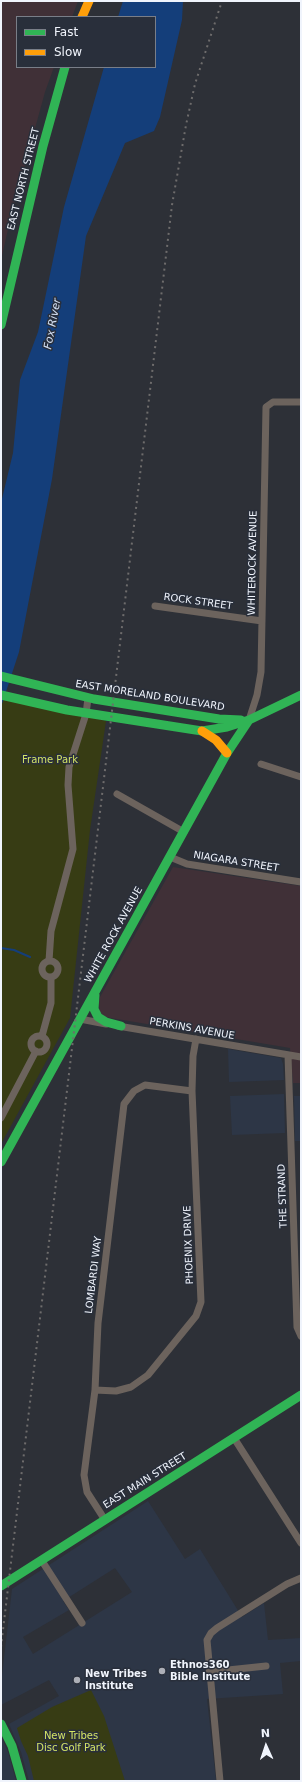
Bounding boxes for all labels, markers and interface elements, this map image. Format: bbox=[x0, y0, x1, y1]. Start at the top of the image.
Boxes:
legend bbox=[16, 16, 156, 68]
text: Fast bbox=[54, 25, 78, 39]
text: Slow bbox=[54, 45, 82, 59]
street label: EAST NORTH STREET bbox=[5, 126, 43, 232]
water label: Fox River bbox=[42, 297, 64, 351]
street label: WHITEROCK AVENUE bbox=[246, 511, 260, 615]
street label: ROCK STREET bbox=[163, 591, 233, 613]
street label: EAST MORELAND BOULEVARD bbox=[74, 678, 226, 714]
park label: Frame Park bbox=[22, 754, 78, 766]
street label: NIAGARA STREET bbox=[192, 849, 280, 875]
street label: WHITE ROCK AVENUE bbox=[83, 885, 145, 985]
street label: PERKINS AVENUE bbox=[148, 1016, 236, 1042]
street label: THE STRAND bbox=[276, 1164, 290, 1228]
street label: PHOENIX DRIVE bbox=[182, 1205, 196, 1285]
street label: LOMBARDI WAY bbox=[83, 1236, 105, 1314]
street label: EAST MAIN STREET bbox=[101, 1450, 189, 1512]
place label: Ethnos360 Bible Institute bbox=[170, 1659, 250, 1682]
marker: Ethnos360 Bible Institute bbox=[157, 1666, 167, 1676]
place label: New Tribes Institute bbox=[85, 1668, 147, 1692]
marker: New Tribes Institute bbox=[72, 1675, 82, 1685]
north arrow bbox=[246, 1726, 286, 1766]
text: N bbox=[260, 1727, 270, 1740]
park label: New Tribes Disc Golf Park bbox=[36, 1730, 106, 1754]

